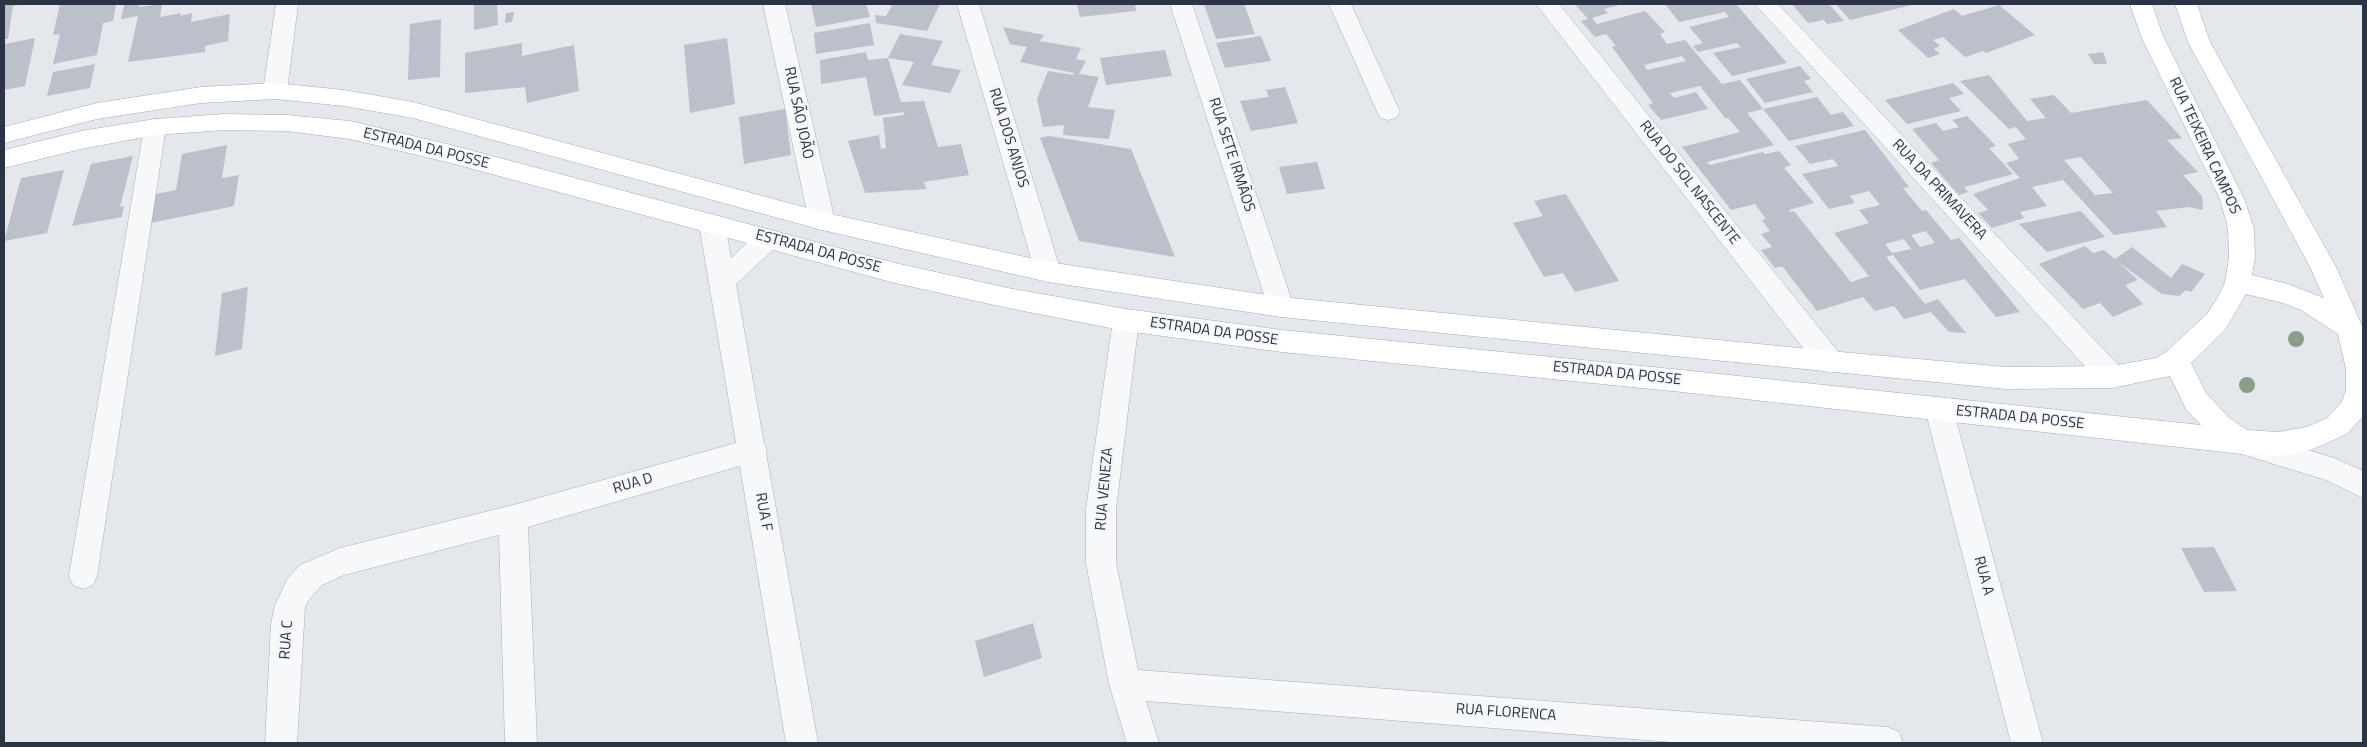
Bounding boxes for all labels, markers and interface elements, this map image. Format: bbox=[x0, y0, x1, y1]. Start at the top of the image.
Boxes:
street label: RUA SÃO JOÃO bbox=[779, 65, 817, 161]
street label: RUA TEIXEIRA CAMPOS bbox=[2164, 75, 2244, 217]
street label: RUA DOS ANJOS bbox=[984, 86, 1032, 190]
street label: RUA SETE IRMÃOS bbox=[1204, 96, 1258, 214]
street label: RUA DO SOL NASCENTE bbox=[1635, 117, 1743, 249]
street label: ESTRADA DA POSSE bbox=[361, 125, 491, 173]
street label: RUA DA PRIMAVERA bbox=[1888, 136, 1990, 244]
street label: ESTRADA DA POSSE bbox=[753, 227, 883, 277]
street label: ESTRADA DA POSSE bbox=[1149, 314, 1279, 350]
street label: ESTRADA DA POSSE bbox=[1552, 358, 1682, 390]
street label: ESTRADA DA POSSE bbox=[1955, 402, 2085, 434]
street label: RUA VENEZA bbox=[1092, 447, 1118, 531]
street label: RUA D bbox=[611, 470, 655, 498]
street label: RUA F bbox=[751, 491, 775, 533]
street label: RUA A bbox=[1969, 554, 1997, 598]
street label: RUA C bbox=[277, 620, 297, 660]
street label: RUA FLORENCA bbox=[1455, 701, 1557, 725]

